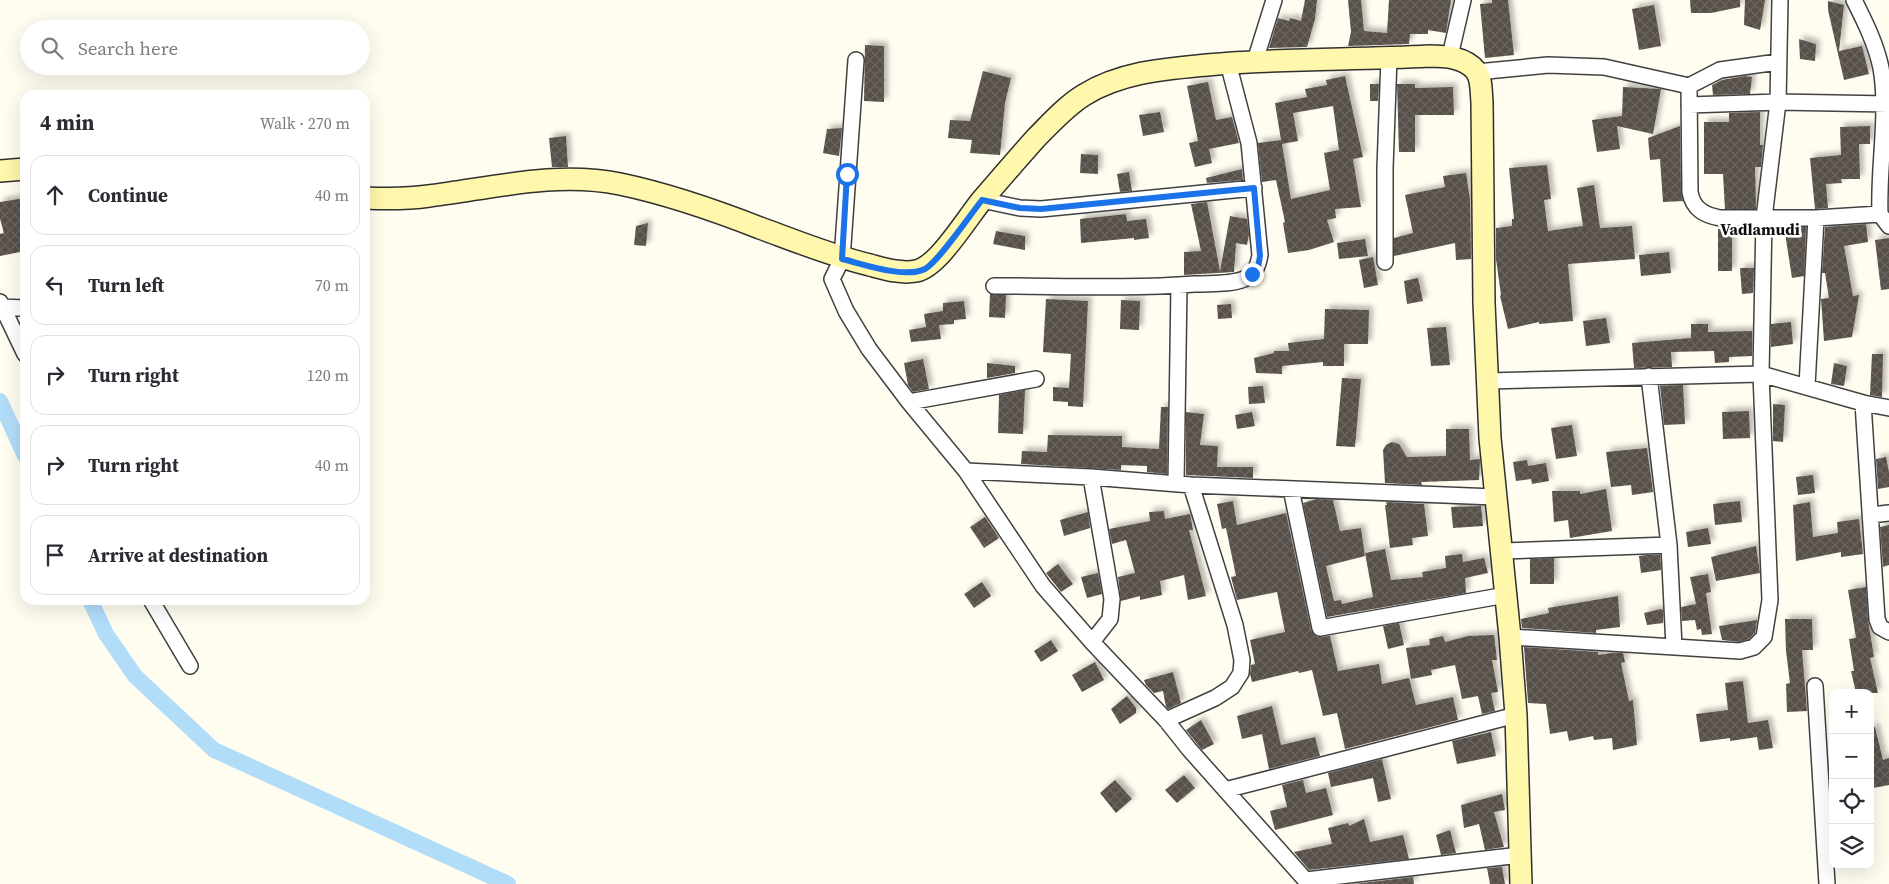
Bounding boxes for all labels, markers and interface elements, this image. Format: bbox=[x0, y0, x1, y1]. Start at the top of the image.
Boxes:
search box bbox=[20, 20, 370, 75]
icon: search bbox=[38, 34, 66, 62]
text: Search here bbox=[78, 35, 178, 61]
text: 4 min bbox=[40, 108, 95, 137]
text: Walk · 270 m bbox=[260, 112, 350, 134]
route start bbox=[836, 163, 859, 186]
icon: ahead bbox=[41, 181, 69, 209]
text: Continue bbox=[88, 182, 168, 208]
text: 40 m bbox=[315, 184, 349, 206]
district label: Vadlamudi bbox=[1720, 218, 1800, 240]
route end bbox=[1241, 263, 1264, 286]
icon: left bbox=[41, 271, 69, 299]
text: Turn left bbox=[88, 272, 164, 298]
text: 70 m bbox=[315, 274, 349, 296]
icon: right bbox=[41, 361, 69, 389]
text: Turn right bbox=[88, 362, 179, 388]
text: 120 m bbox=[307, 364, 349, 386]
icon: right bbox=[41, 451, 69, 479]
text: Turn right bbox=[88, 452, 179, 478]
text: 40 m bbox=[315, 454, 349, 476]
icon: arrive bbox=[41, 541, 69, 569]
text: Arrive at destination bbox=[88, 542, 268, 568]
map controls bbox=[1829, 689, 1874, 869]
button: + bbox=[1829, 689, 1874, 734]
button: − bbox=[1829, 734, 1874, 779]
button: locate bbox=[1829, 779, 1874, 824]
button: layers bbox=[1829, 824, 1874, 869]

